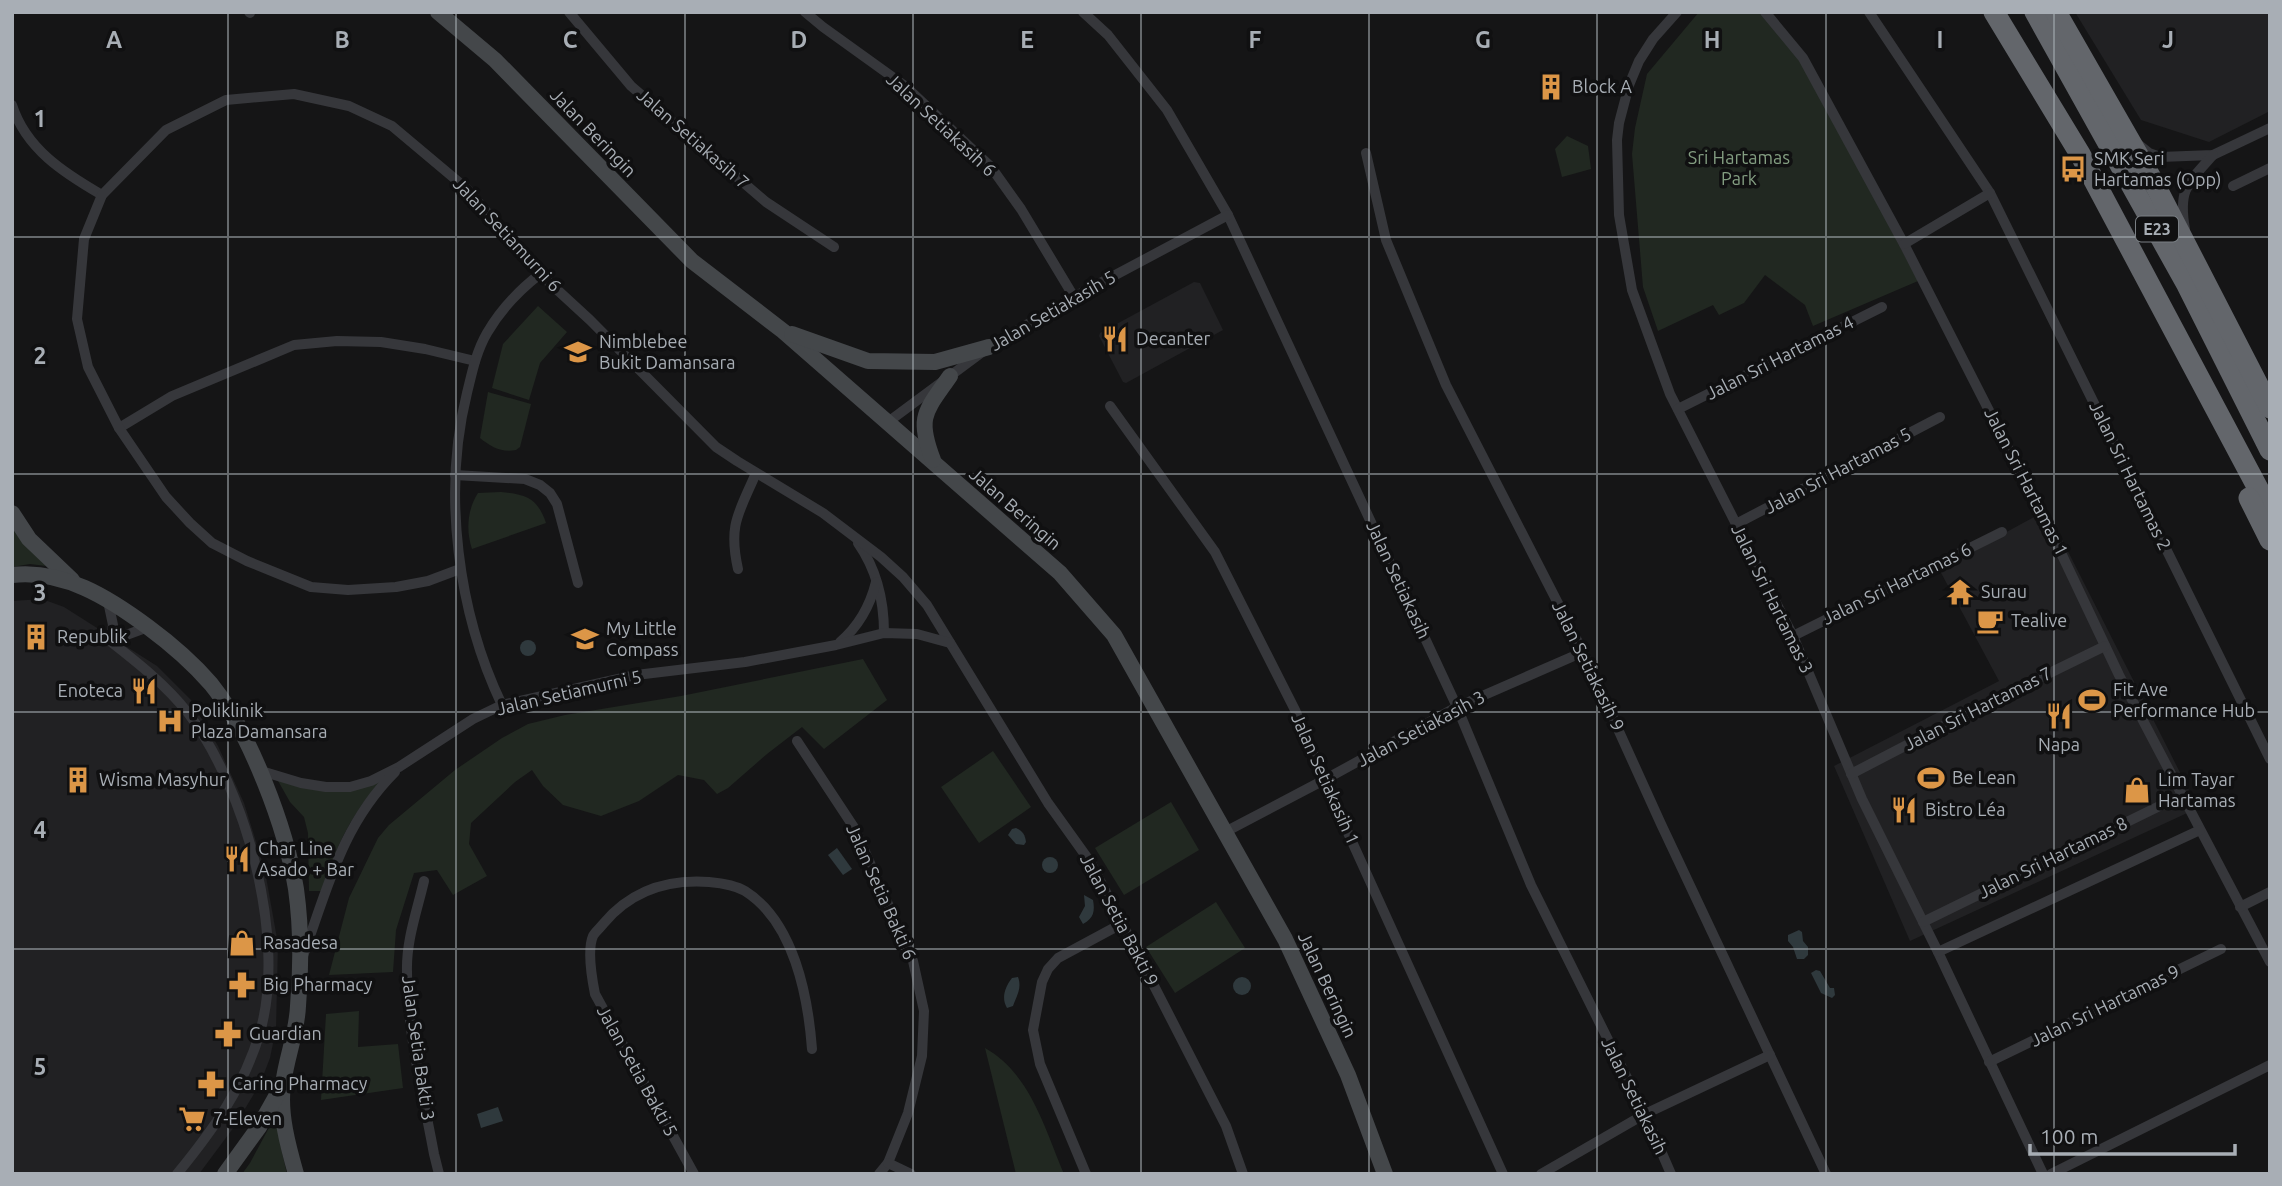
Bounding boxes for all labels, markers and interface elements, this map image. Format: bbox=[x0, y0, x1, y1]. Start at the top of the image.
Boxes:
text: A bbox=[106, 27, 122, 52]
text: B bbox=[334, 27, 350, 52]
text: C bbox=[563, 27, 578, 52]
text: D bbox=[791, 27, 807, 52]
text: E bbox=[1020, 27, 1034, 52]
text: F bbox=[1249, 27, 1262, 52]
text: G bbox=[1475, 27, 1491, 52]
text: H bbox=[1704, 27, 1720, 52]
text: I bbox=[1937, 27, 1943, 52]
text: J bbox=[2162, 27, 2174, 52]
street label: Jalan Setiakasih 6 bbox=[883, 69, 1000, 180]
building icon: Block A bbox=[1536, 72, 1566, 102]
place label: Block A bbox=[1572, 76, 1632, 96]
street label: Jalan Beringin bbox=[547, 84, 641, 180]
street label: Jalan Setiakasih 7 bbox=[634, 84, 754, 192]
text: 1 bbox=[34, 106, 46, 131]
park label: Sri Hartamas Park bbox=[1688, 147, 1790, 188]
place label: SMK Seri Hartamas (Opp) bbox=[2094, 148, 2221, 190]
bus stop icon: SMK Seri Hartamas (Opp) bbox=[2058, 154, 2088, 184]
street label: Jalan Setiamurni 6 bbox=[450, 173, 566, 295]
road number: E23 bbox=[2136, 216, 2178, 242]
street label: Jalan Setiakasih 5 bbox=[986, 266, 1119, 354]
street label: Jalan Sri Hartamas 4 bbox=[1702, 311, 1857, 403]
restaurant icon: Decanter bbox=[1100, 324, 1130, 354]
place label: Decanter bbox=[1136, 328, 1210, 348]
place label: Nimblebee Bukit Damansara bbox=[599, 331, 736, 372]
school or university icon: Nimblebee Bukit Damansara bbox=[563, 337, 593, 367]
text: 2 bbox=[34, 343, 46, 368]
street label: Jalan Sri Hartamas 2 bbox=[2086, 398, 2176, 553]
street label: Jalan Sri Hartamas 1 bbox=[1981, 404, 2073, 559]
street label: Jalan Sri Hartamas 5 bbox=[1761, 423, 1914, 517]
street label: Jalan Beringin bbox=[966, 463, 1065, 553]
street label: Jalan Setiakasih bbox=[1363, 518, 1435, 642]
street label: Jalan Sri Hartamas 3 bbox=[1728, 521, 1818, 676]
street label: Jalan Sri Hartamas 6 bbox=[1819, 538, 1974, 628]
temple icon: Surau bbox=[1945, 577, 1975, 607]
text: 3 bbox=[34, 580, 46, 605]
place label: Surau bbox=[1981, 581, 2027, 601]
street label: Jalan Setiakasih 9 bbox=[1549, 598, 1629, 734]
cafe icon: Tealive bbox=[1975, 606, 2005, 636]
place label: Tealive bbox=[2011, 610, 2067, 630]
place label: My Little Compass bbox=[606, 618, 679, 659]
building icon: Republik bbox=[21, 622, 51, 652]
school or university icon: My Little Compass bbox=[570, 624, 600, 654]
place label: Republik bbox=[57, 626, 128, 646]
street label: Jalan Sri Hartamas 7 bbox=[1900, 662, 2055, 754]
street label: Jalan Setiamurni 5 bbox=[494, 666, 643, 718]
restaurant icon: Enoteca bbox=[129, 676, 159, 706]
place label: Fit Ave Performance Hub bbox=[2113, 679, 2255, 720]
place label: Enoteca bbox=[58, 680, 123, 700]
sports icon: Fit Ave Performance Hub bbox=[2077, 685, 2107, 715]
street label: Jalan Setiakasih 3 bbox=[1353, 686, 1488, 770]
place label: Poliklinik Plaza Damansara bbox=[191, 700, 328, 741]
restaurant icon: Napa bbox=[2044, 701, 2074, 731]
hospital icon: Poliklinik Plaza Damansara bbox=[155, 706, 185, 736]
street label: Jalan Setiakasih 1 bbox=[1288, 710, 1364, 847]
place label: Napa bbox=[2038, 734, 2080, 754]
sports icon: Be Lean bbox=[1916, 763, 1946, 793]
building icon: Wisma Masyhur bbox=[63, 765, 93, 795]
place label: Be Lean bbox=[1952, 767, 2016, 787]
place label: Wisma Masyhur bbox=[99, 769, 226, 789]
place label: Lim Tayar Hartamas bbox=[2158, 769, 2236, 810]
shop icon: Lim Tayar Hartamas bbox=[2122, 775, 2152, 805]
restaurant icon: Bistro Léa bbox=[1889, 795, 1919, 825]
place label: Bistro Léa bbox=[1925, 799, 2006, 819]
street label: Jalan Sri Hartamas 8 bbox=[1975, 812, 2130, 902]
text: 4 bbox=[34, 817, 47, 842]
street label: Jalan Setia Bakti 6 bbox=[843, 821, 921, 962]
place label: Char Line Asado + Bar bbox=[258, 838, 354, 879]
restaurant icon: Char Line Asado + Bar bbox=[222, 844, 252, 874]
street label: Jalan Setia Bakti 9 bbox=[1077, 850, 1163, 989]
shop icon: Rasadesa bbox=[227, 928, 257, 958]
street label: Jalan Beringin bbox=[1295, 929, 1361, 1041]
place label: Rasadesa bbox=[263, 932, 338, 952]
street label: Jalan Sri Hartamas 9 bbox=[2027, 960, 2182, 1050]
pharmacy icon: Big Pharmacy bbox=[227, 970, 257, 1000]
place label: Big Pharmacy bbox=[263, 974, 373, 994]
street label: Jalan Setia Bakti 3 bbox=[399, 974, 439, 1122]
street label: Jalan Setia Bakti 5 bbox=[594, 1002, 682, 1139]
pharmacy icon: Guardian bbox=[213, 1019, 243, 1049]
place label: Guardian bbox=[249, 1023, 322, 1043]
street label: Jalan Setiakasih bbox=[1598, 1034, 1672, 1157]
text: 5 bbox=[34, 1054, 46, 1079]
pharmacy icon: Caring Pharmacy bbox=[196, 1069, 226, 1099]
place label: Caring Pharmacy bbox=[232, 1073, 368, 1093]
supermarket icon: 7-Eleven bbox=[177, 1104, 207, 1134]
place label: 7-Eleven bbox=[213, 1108, 282, 1128]
scale bar bbox=[2030, 1112, 2235, 1156]
text: 100 m bbox=[2040, 1124, 2098, 1148]

